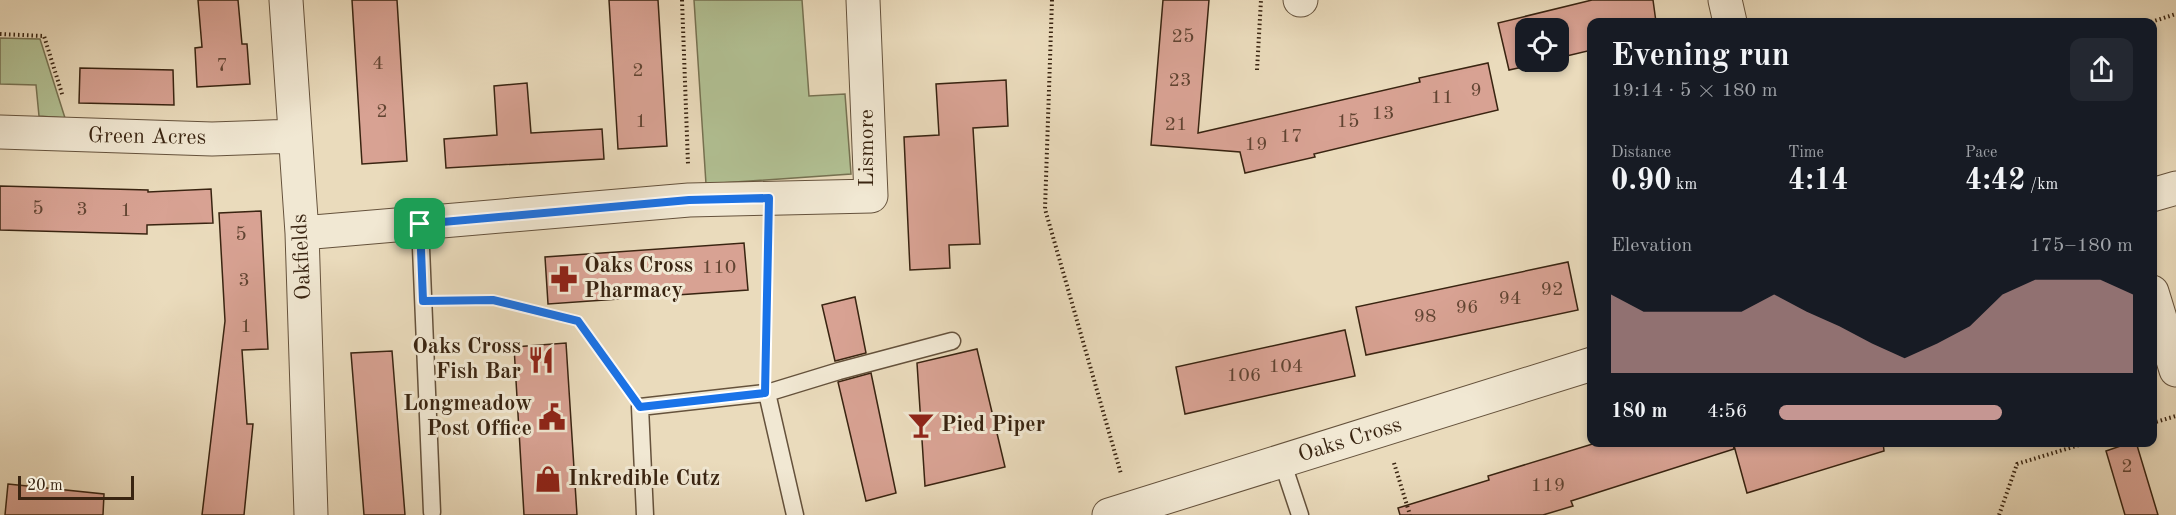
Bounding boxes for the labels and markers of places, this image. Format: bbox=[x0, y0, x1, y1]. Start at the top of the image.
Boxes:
pin bbox=[394, 198, 445, 249]
place label: Oaks Cross Pharmacy bbox=[584, 255, 693, 302]
pharmacy icon: Oaks Cross Pharmacy bbox=[549, 264, 579, 294]
place label: Oaks Cross Fish Bar bbox=[412, 336, 521, 383]
restaurant icon: Oaks Cross Fish Bar bbox=[526, 345, 556, 375]
place label: Longmeadow Post Office bbox=[403, 393, 532, 440]
public building icon: Longmeadow Post Office bbox=[537, 402, 567, 432]
bar icon: Pied Piper bbox=[906, 410, 936, 440]
place label: Pied Piper bbox=[941, 414, 1045, 436]
shop icon: Inkredible Cutz bbox=[533, 464, 563, 494]
place label: Inkredible Cutz bbox=[568, 468, 720, 490]

